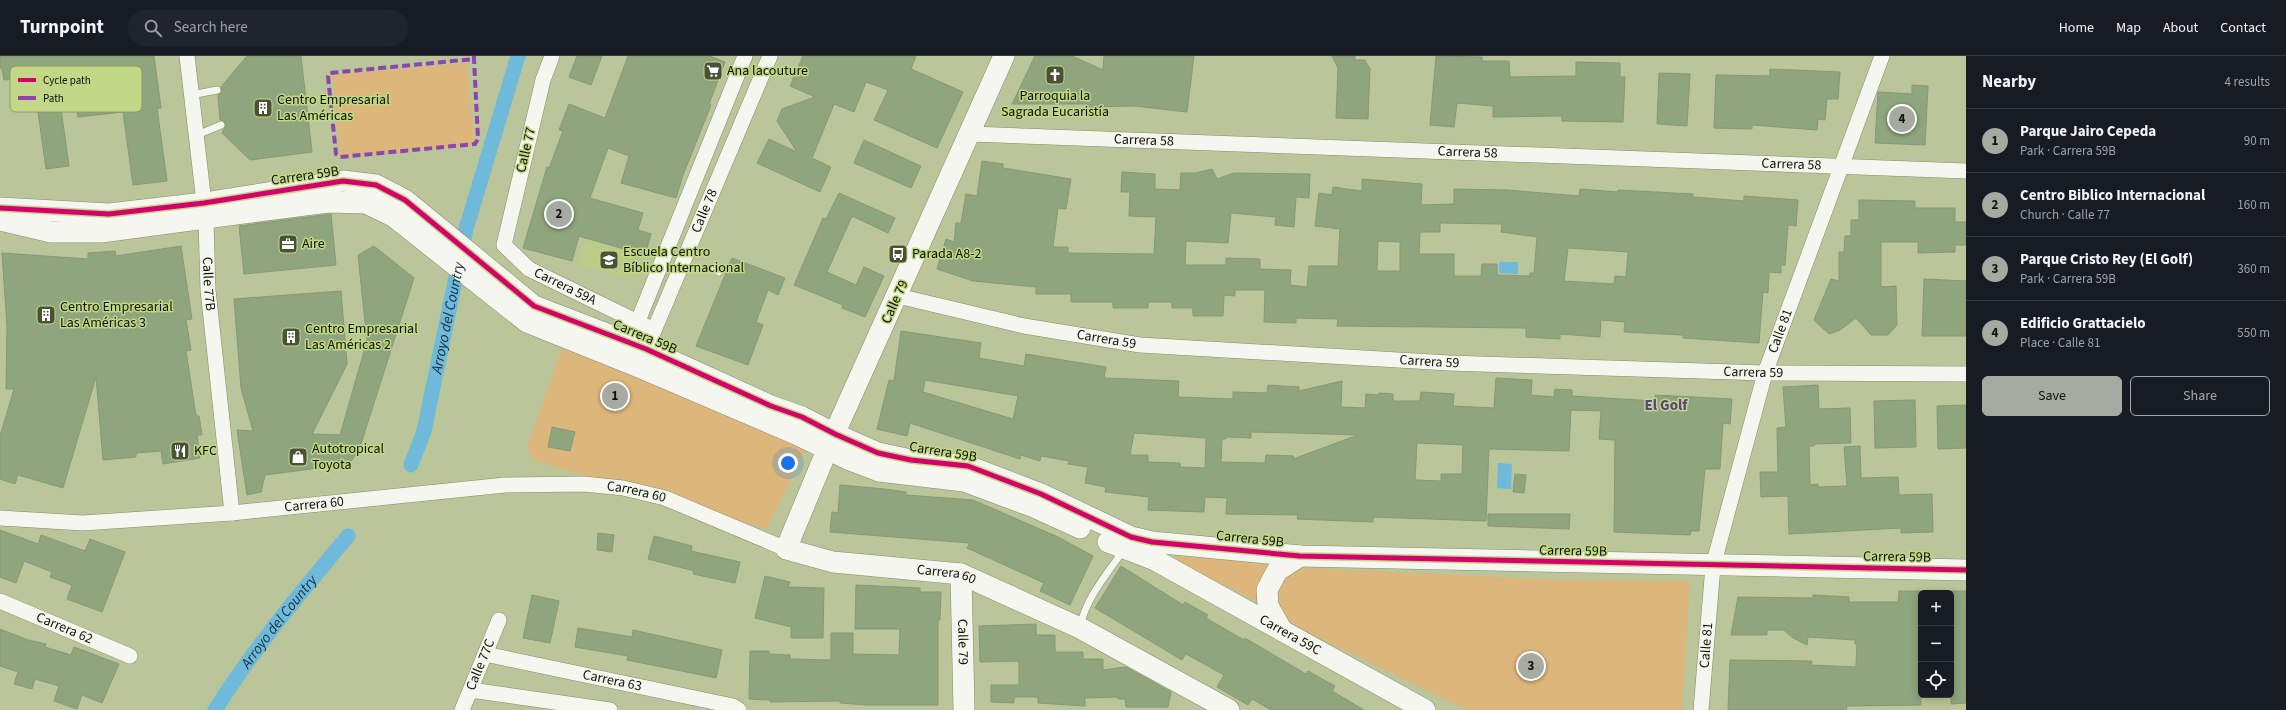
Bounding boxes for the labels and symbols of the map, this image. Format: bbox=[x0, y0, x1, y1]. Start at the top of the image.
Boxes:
supermarket icon: Ana lacouture bbox=[702, 60, 724, 82]
place label: Ana lacouture bbox=[727, 61, 808, 81]
church icon: Parroquia la Sagrada Eucaristía bbox=[1044, 64, 1066, 86]
legend bbox=[10, 66, 142, 112]
text: Cycle path bbox=[43, 73, 91, 88]
place label: Parroquia la Sagrada Eucaristía bbox=[1001, 86, 1109, 122]
place label: Centro Empresarial Las Américas bbox=[277, 90, 390, 126]
text: Path bbox=[43, 91, 64, 106]
building icon: Centro Empresarial Las Américas bbox=[252, 97, 274, 119]
pin: 4 bbox=[1889, 104, 1915, 134]
street label: Calle 77 bbox=[511, 125, 541, 175]
street label: Carrera 58 bbox=[1114, 129, 1174, 152]
street label: Carrera 58 bbox=[1437, 141, 1498, 164]
street label: Carrera 58 bbox=[1761, 153, 1822, 176]
street label: Carrera 59B bbox=[270, 161, 340, 191]
street label: Calle 78 bbox=[686, 186, 723, 236]
pin: 2 bbox=[546, 199, 572, 229]
office icon: Aire bbox=[277, 233, 299, 255]
place label: Aire bbox=[302, 234, 325, 254]
place label: Escuela Centro Bíblico Internacional bbox=[623, 242, 744, 278]
bus stop icon: Parada A8-2 bbox=[887, 243, 909, 265]
place label: Parada A8-2 bbox=[912, 244, 982, 264]
school or university icon: Escuela Centro Bíblico Internacional bbox=[598, 249, 620, 271]
street label: Calle 77B bbox=[197, 257, 220, 312]
water label: Arroyo del Country bbox=[426, 259, 470, 376]
street label: Carrera 59A bbox=[530, 263, 600, 311]
street label: Calle 79 bbox=[877, 277, 913, 327]
place label: Centro Empresarial Las Américas 3 bbox=[60, 297, 173, 333]
building icon: Centro Empresarial Las Américas 3 bbox=[35, 304, 57, 326]
street label: Calle 81 bbox=[1763, 306, 1798, 356]
street label: Carrera 59B bbox=[610, 314, 680, 360]
place label: Centro Empresarial Las Américas 2 bbox=[305, 319, 418, 355]
street label: Carrera 59 bbox=[1075, 325, 1138, 354]
building icon: Centro Empresarial Las Américas 2 bbox=[280, 326, 302, 348]
street label: Carrera 59 bbox=[1399, 350, 1460, 373]
street label: Carrera 59 bbox=[1723, 362, 1783, 383]
pin: 1 bbox=[602, 381, 628, 411]
district label: El Golf bbox=[1645, 395, 1688, 416]
street label: Carrera 59B bbox=[908, 437, 978, 467]
place label: Autotropical Toyota bbox=[312, 439, 385, 475]
restaurant icon: KFC bbox=[169, 440, 191, 462]
place label: KFC bbox=[194, 441, 217, 461]
shop icon: Autotropical Toyota bbox=[287, 446, 309, 468]
your location bbox=[778, 453, 798, 473]
street label: Carrera 60 bbox=[606, 476, 668, 508]
street label: Carrera 60 bbox=[283, 492, 345, 518]
street label: Carrera 59B bbox=[1215, 525, 1285, 553]
street label: Carrera 59B bbox=[1539, 540, 1607, 562]
street label: Carrera 59B bbox=[1863, 546, 1931, 568]
street label: Carrera 60 bbox=[916, 560, 979, 590]
water label: Arroyo del Country bbox=[235, 569, 323, 673]
street label: Carrera 62 bbox=[33, 607, 96, 649]
street label: Carrera 59C bbox=[1256, 610, 1325, 660]
street label: Calle 79 bbox=[952, 619, 973, 665]
street label: Calle 81 bbox=[1695, 621, 1718, 669]
street label: Calle 77C bbox=[461, 636, 500, 693]
pin: 3 bbox=[1518, 651, 1544, 681]
street label: Carrera 63 bbox=[581, 665, 644, 697]

